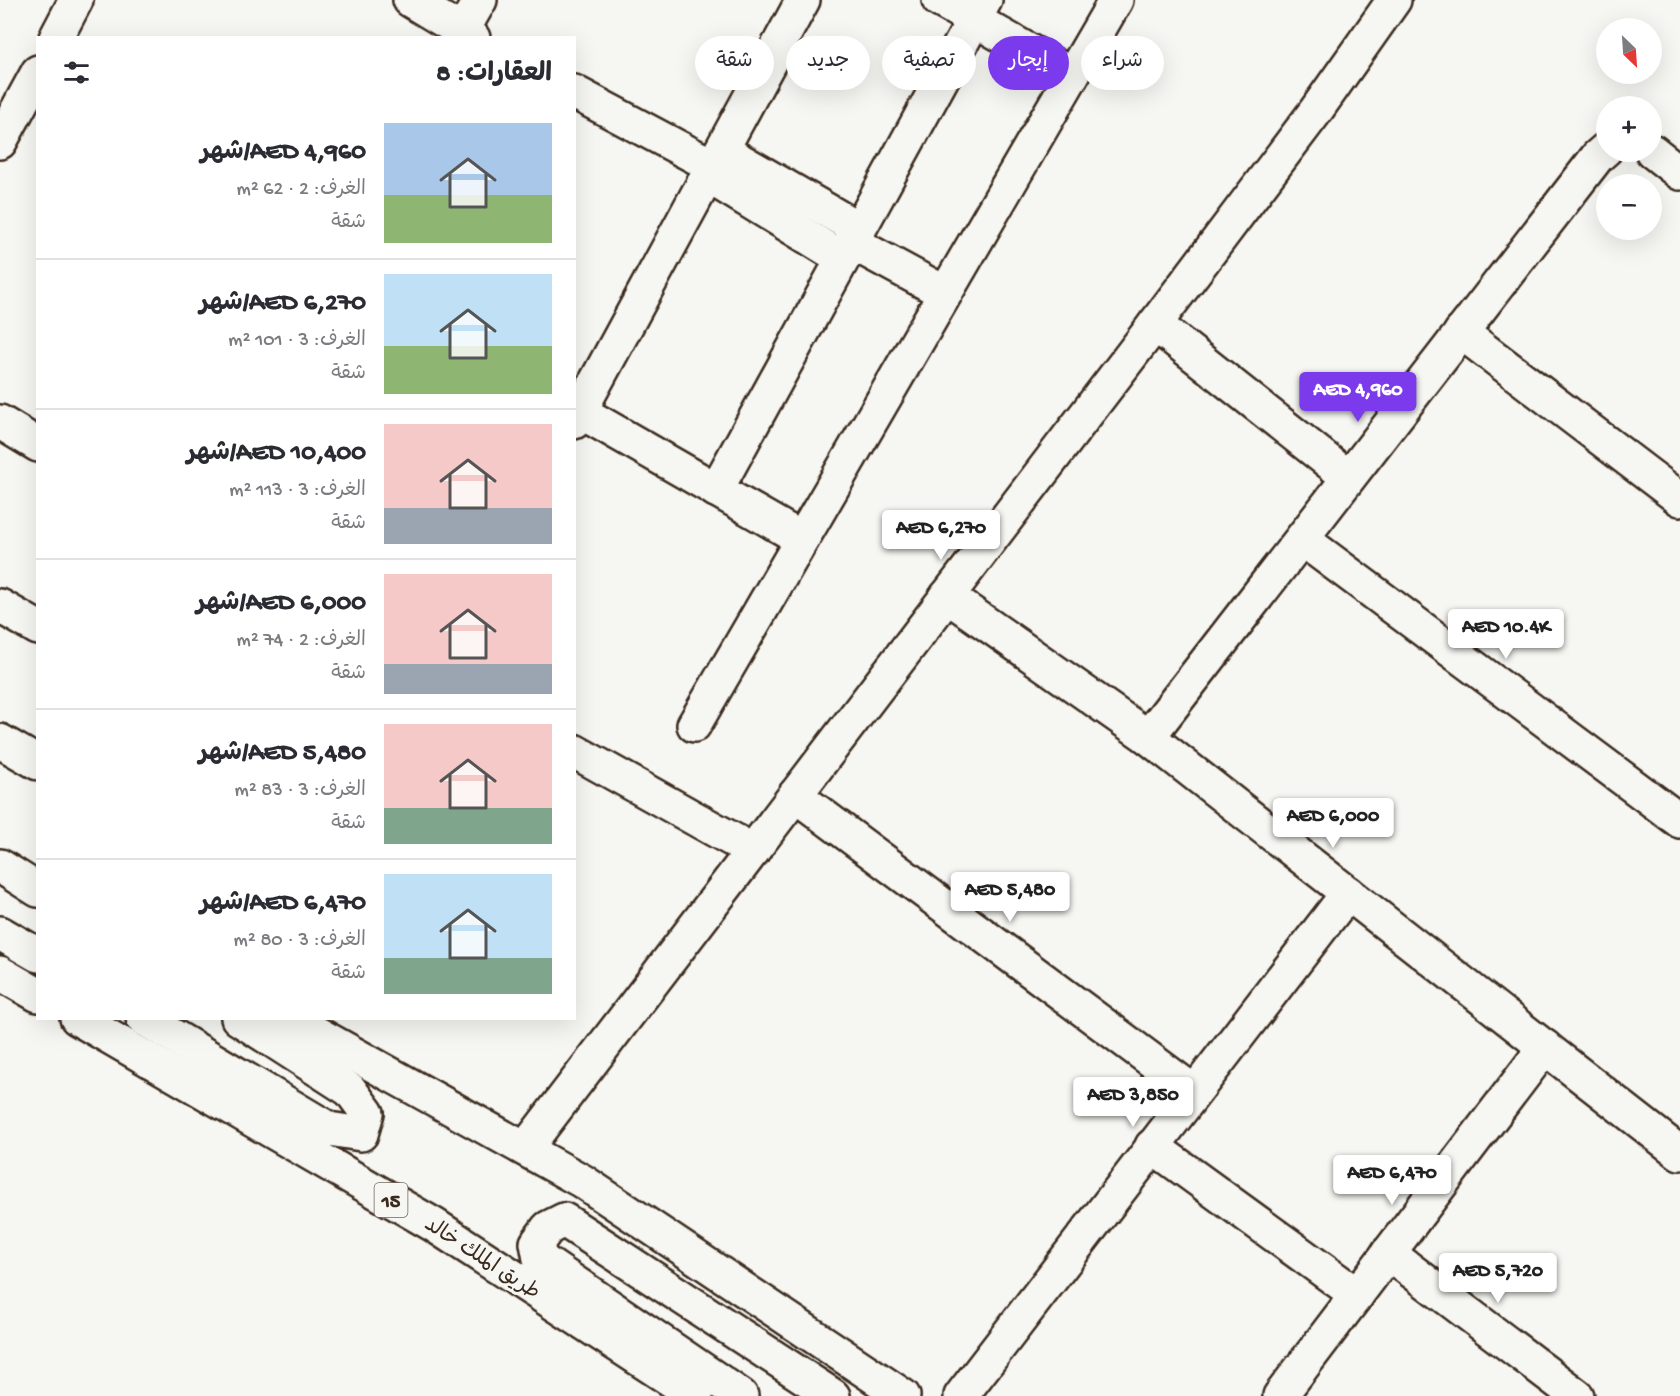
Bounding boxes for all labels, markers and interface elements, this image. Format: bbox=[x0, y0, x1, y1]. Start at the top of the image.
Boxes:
north arrow bbox=[1596, 18, 1662, 84]
map controls bbox=[1596, 18, 1662, 240]
chip: شقة bbox=[695, 36, 774, 90]
chip: جديد bbox=[786, 36, 870, 90]
chip: تصفية bbox=[882, 36, 976, 90]
chip: إيجار bbox=[988, 36, 1069, 90]
chip: شراء bbox=[1081, 36, 1164, 90]
icon: filters bbox=[60, 56, 93, 89]
text: العقارات: 8 bbox=[436, 60, 552, 91]
button: + bbox=[1596, 96, 1662, 162]
text: AED 4,960/شهر bbox=[200, 138, 366, 169]
icon: home bbox=[432, 147, 504, 219]
button: − bbox=[1596, 174, 1662, 240]
text: الغرف: 2 · 62 m² bbox=[236, 179, 366, 202]
text: شقة bbox=[331, 212, 366, 235]
text: AED 6,270/شهر bbox=[200, 289, 366, 320]
icon: home bbox=[432, 298, 504, 370]
text: الغرف: 3 · 101 m² bbox=[228, 330, 366, 353]
text: شقة bbox=[331, 363, 366, 386]
pin: AED 4,960 bbox=[1289, 372, 1427, 423]
text: AED 4,960 bbox=[1313, 380, 1403, 403]
text: AED 10,400/شهر bbox=[187, 439, 366, 470]
icon: home bbox=[432, 448, 504, 520]
text: الغرف: 3 · 113 m² bbox=[229, 480, 366, 503]
pin: AED 6,270 bbox=[872, 510, 1010, 561]
text: شقة bbox=[331, 513, 366, 536]
text: AED 6,270 bbox=[896, 518, 986, 541]
text: AED 6,000/شهر bbox=[196, 589, 366, 620]
icon: home bbox=[432, 598, 504, 670]
pin: AED 10.4K bbox=[1437, 609, 1575, 660]
text: AED 10.4K bbox=[1462, 617, 1550, 640]
text: الغرف: 2 · 74 m² bbox=[237, 630, 366, 653]
text: شقة bbox=[331, 663, 366, 686]
text: AED 5,480/شهر bbox=[199, 739, 366, 770]
icon: home bbox=[432, 748, 504, 820]
text: الغرف: 3 · 83 m² bbox=[234, 780, 366, 803]
pin: AED 6,000 bbox=[1264, 798, 1402, 849]
text: AED 6,000 bbox=[1287, 806, 1379, 829]
text: شقة bbox=[331, 813, 366, 836]
pin: AED 5,480 bbox=[941, 872, 1079, 923]
text: AED 5,480 bbox=[965, 880, 1055, 903]
text: AED 6,470/شهر bbox=[200, 889, 366, 920]
icon: home bbox=[432, 898, 504, 970]
text: الغرف: 3 · 80 m² bbox=[234, 930, 366, 953]
text: شقة bbox=[331, 963, 366, 986]
pin: AED 3,850 bbox=[1064, 1077, 1202, 1128]
text: AED 3,850 bbox=[1087, 1085, 1179, 1108]
pin: AED 6,470 bbox=[1323, 1155, 1461, 1206]
text: AED 6,470 bbox=[1347, 1163, 1437, 1186]
road number: 15 bbox=[374, 1183, 408, 1217]
street label: طريق الملك خالد bbox=[419, 1213, 544, 1307]
pin: AED 5,720 bbox=[1429, 1253, 1567, 1304]
text: AED 5,720 bbox=[1453, 1261, 1543, 1284]

